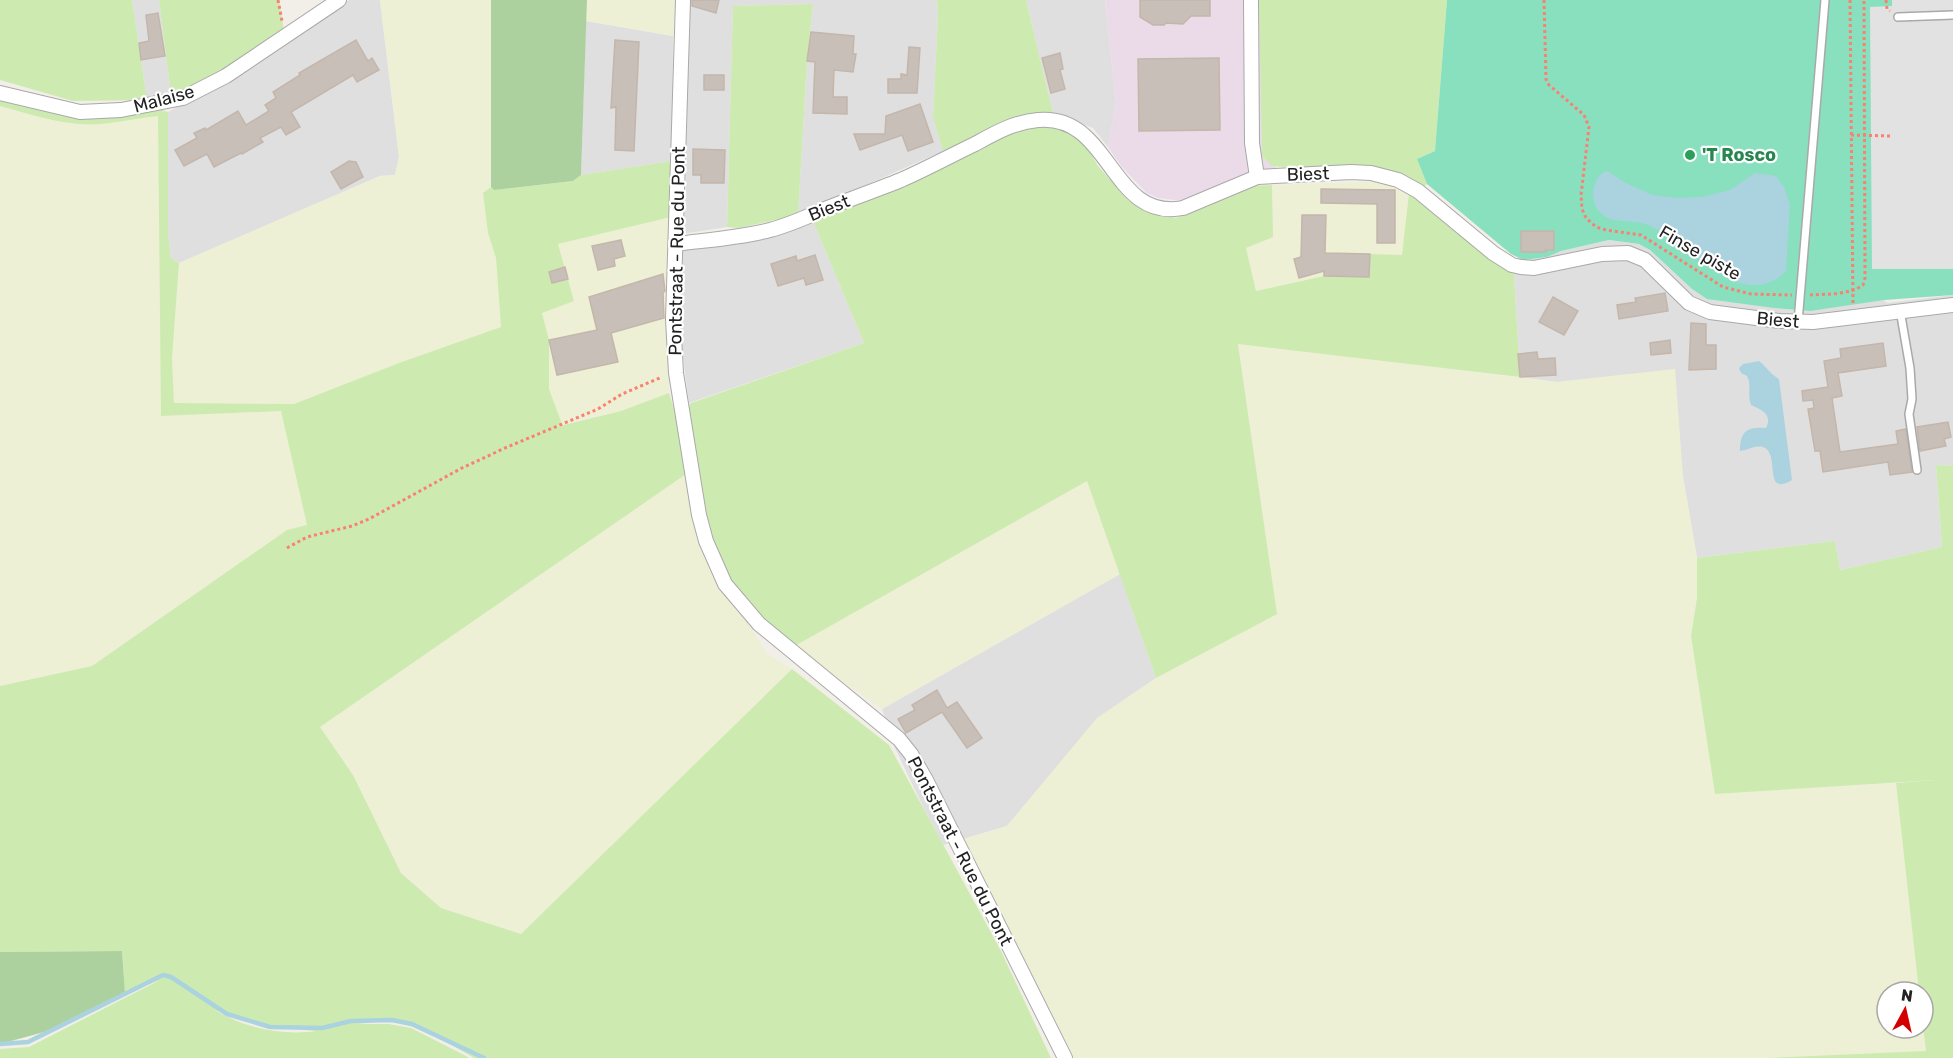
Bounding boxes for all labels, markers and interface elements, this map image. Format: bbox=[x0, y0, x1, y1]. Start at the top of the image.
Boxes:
street label: Malaise bbox=[131, 80, 197, 118]
place label: 'T Rosco bbox=[1702, 144, 1776, 166]
street label: Pontstraat - Rue du Pont bbox=[664, 146, 690, 356]
marker: 'T Rosco bbox=[1683, 148, 1697, 162]
street label: Biest bbox=[1286, 162, 1330, 186]
street label: Biest bbox=[805, 190, 853, 226]
street label: Finse piste bbox=[1655, 221, 1745, 285]
street label: Biest bbox=[1756, 307, 1800, 333]
street label: Pontstraat - Rue du Pont bbox=[903, 753, 1017, 949]
north arrow bbox=[1875, 980, 1935, 1040]
text: N bbox=[1900, 985, 1914, 1006]

